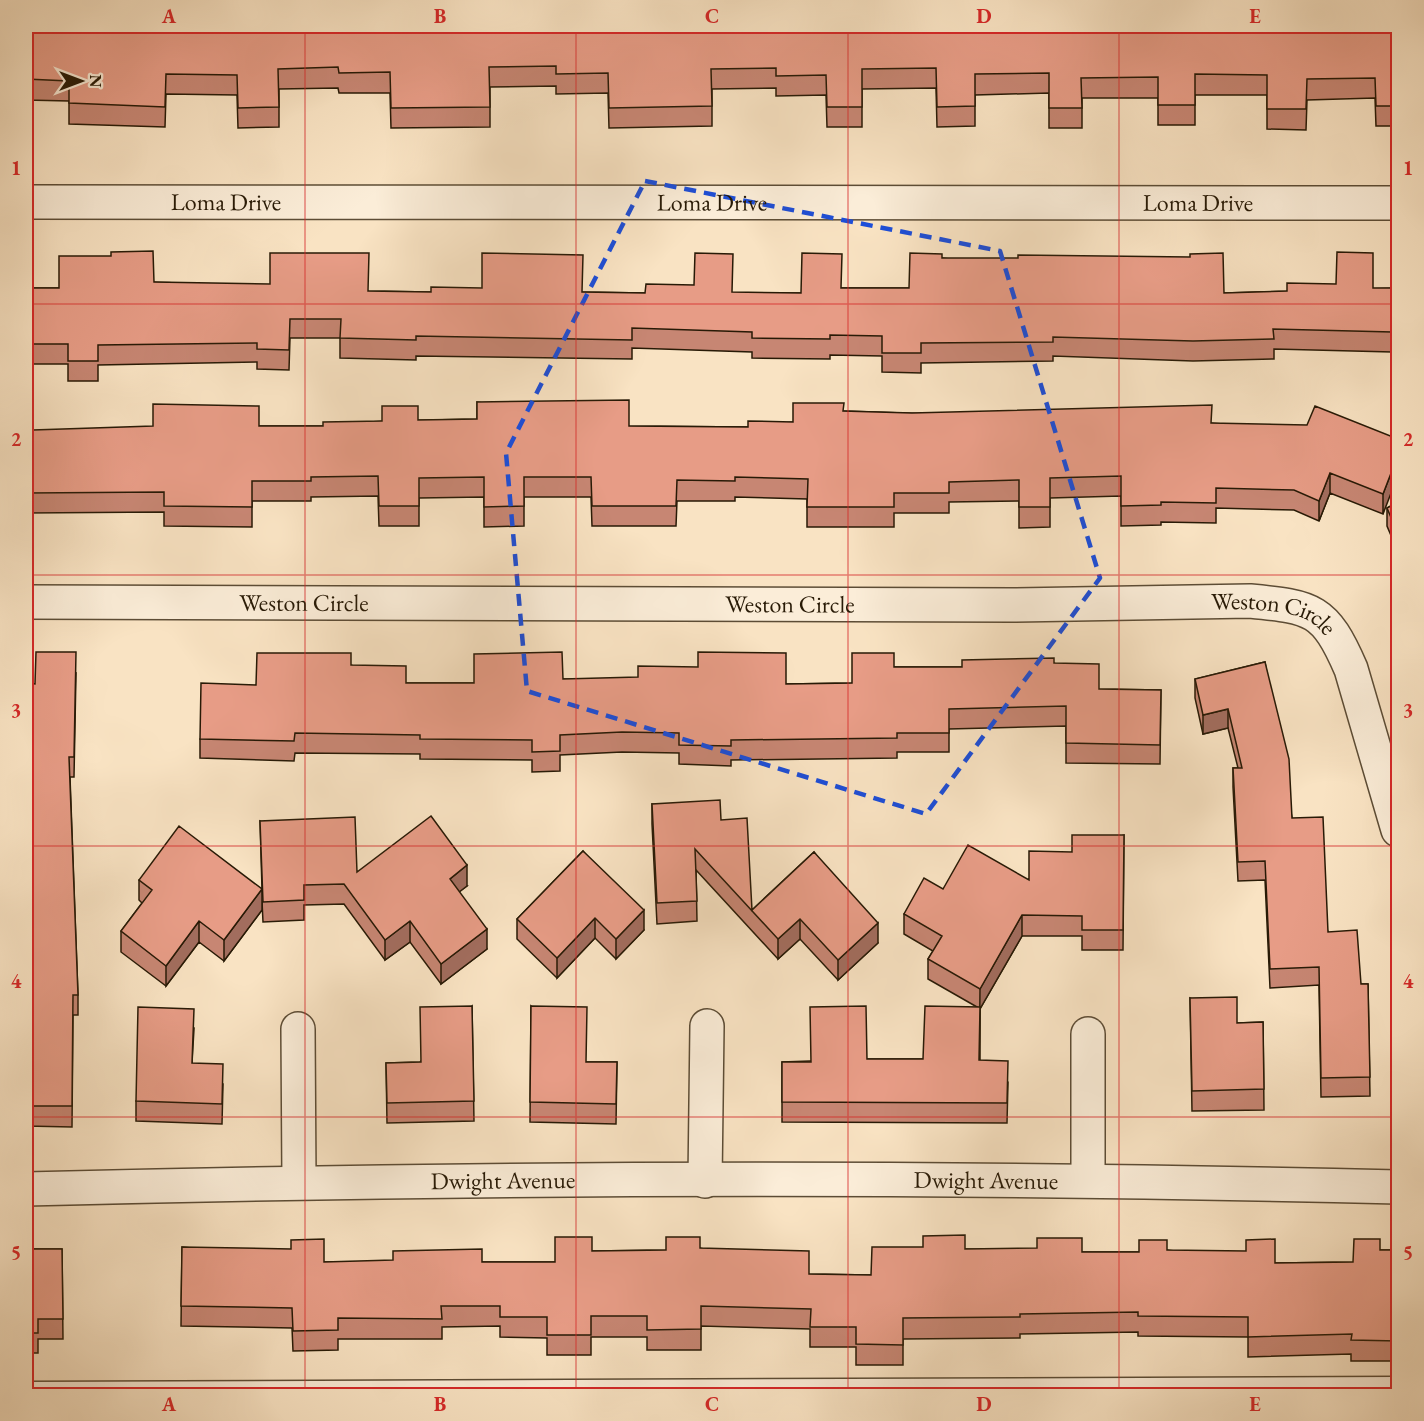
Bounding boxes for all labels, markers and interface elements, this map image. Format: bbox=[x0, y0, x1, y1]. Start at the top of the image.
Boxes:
text: A bbox=[161, 3, 177, 29]
text: B bbox=[434, 3, 446, 29]
text: C bbox=[705, 3, 719, 29]
text: D bbox=[976, 3, 992, 29]
text: E bbox=[1249, 3, 1261, 29]
north arrow bbox=[51, 51, 111, 111]
text: N bbox=[85, 75, 106, 88]
text: 1 bbox=[11, 155, 21, 181]
text: 1 bbox=[1403, 155, 1413, 181]
street label: Loma Drive bbox=[171, 186, 281, 217]
street label: Loma Drive bbox=[657, 186, 767, 218]
street label: Loma Drive bbox=[1143, 187, 1253, 218]
text: 2 bbox=[11, 426, 22, 452]
text: 2 bbox=[1403, 426, 1414, 452]
street label: Weston Circle bbox=[1211, 585, 1344, 641]
street label: Weston Circle bbox=[239, 587, 369, 618]
street label: Weston Circle bbox=[725, 588, 855, 620]
text: 3 bbox=[11, 697, 21, 723]
text: 3 bbox=[1403, 697, 1413, 723]
text: 4 bbox=[11, 968, 22, 994]
text: 4 bbox=[1403, 968, 1414, 994]
street label: Dwight Avenue bbox=[430, 1164, 575, 1196]
street label: Dwight Avenue bbox=[914, 1164, 1058, 1196]
text: 5 bbox=[11, 1239, 21, 1265]
text: 5 bbox=[1403, 1239, 1413, 1265]
text: A bbox=[161, 1391, 177, 1417]
text: B bbox=[434, 1391, 446, 1417]
text: C bbox=[705, 1391, 719, 1417]
text: D bbox=[976, 1391, 992, 1417]
text: E bbox=[1249, 1391, 1261, 1417]

